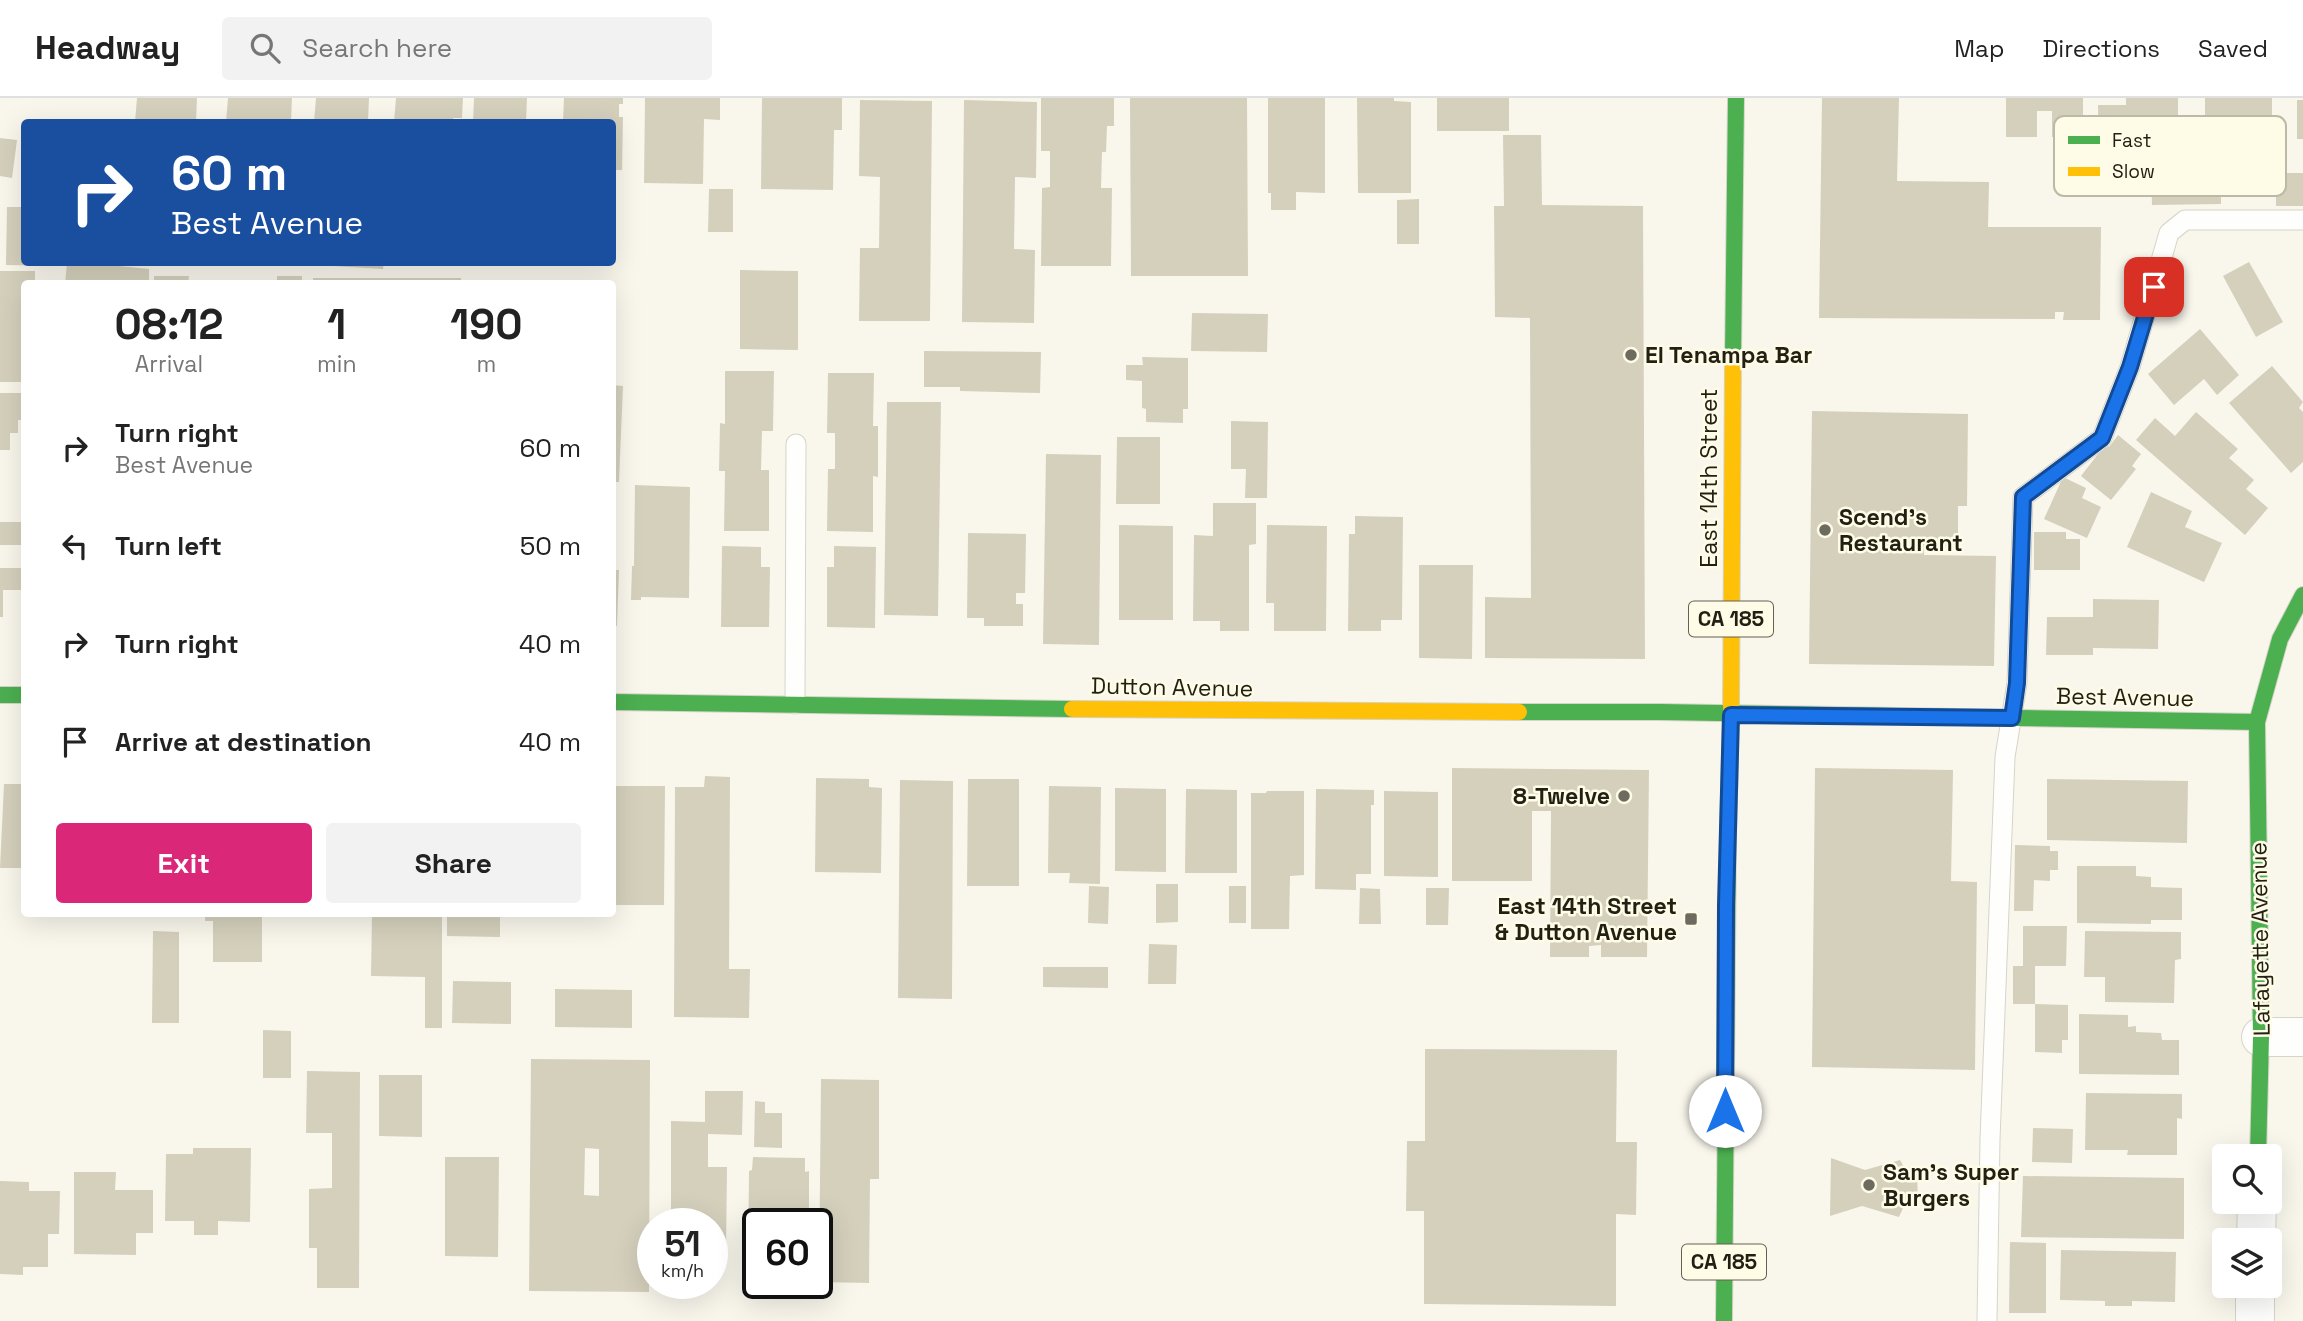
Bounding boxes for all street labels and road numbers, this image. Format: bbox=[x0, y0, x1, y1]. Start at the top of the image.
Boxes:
street label: East 14th Street bbox=[1694, 388, 1724, 568]
road number: CA 185 bbox=[1689, 602, 1773, 636]
street label: Dutton Avenue bbox=[1091, 671, 1253, 703]
street label: Best Avenue bbox=[2056, 681, 2194, 713]
street label: Lafayette Avenue bbox=[2243, 842, 2277, 1036]
road number: CA 185 bbox=[1682, 1244, 1766, 1280]

